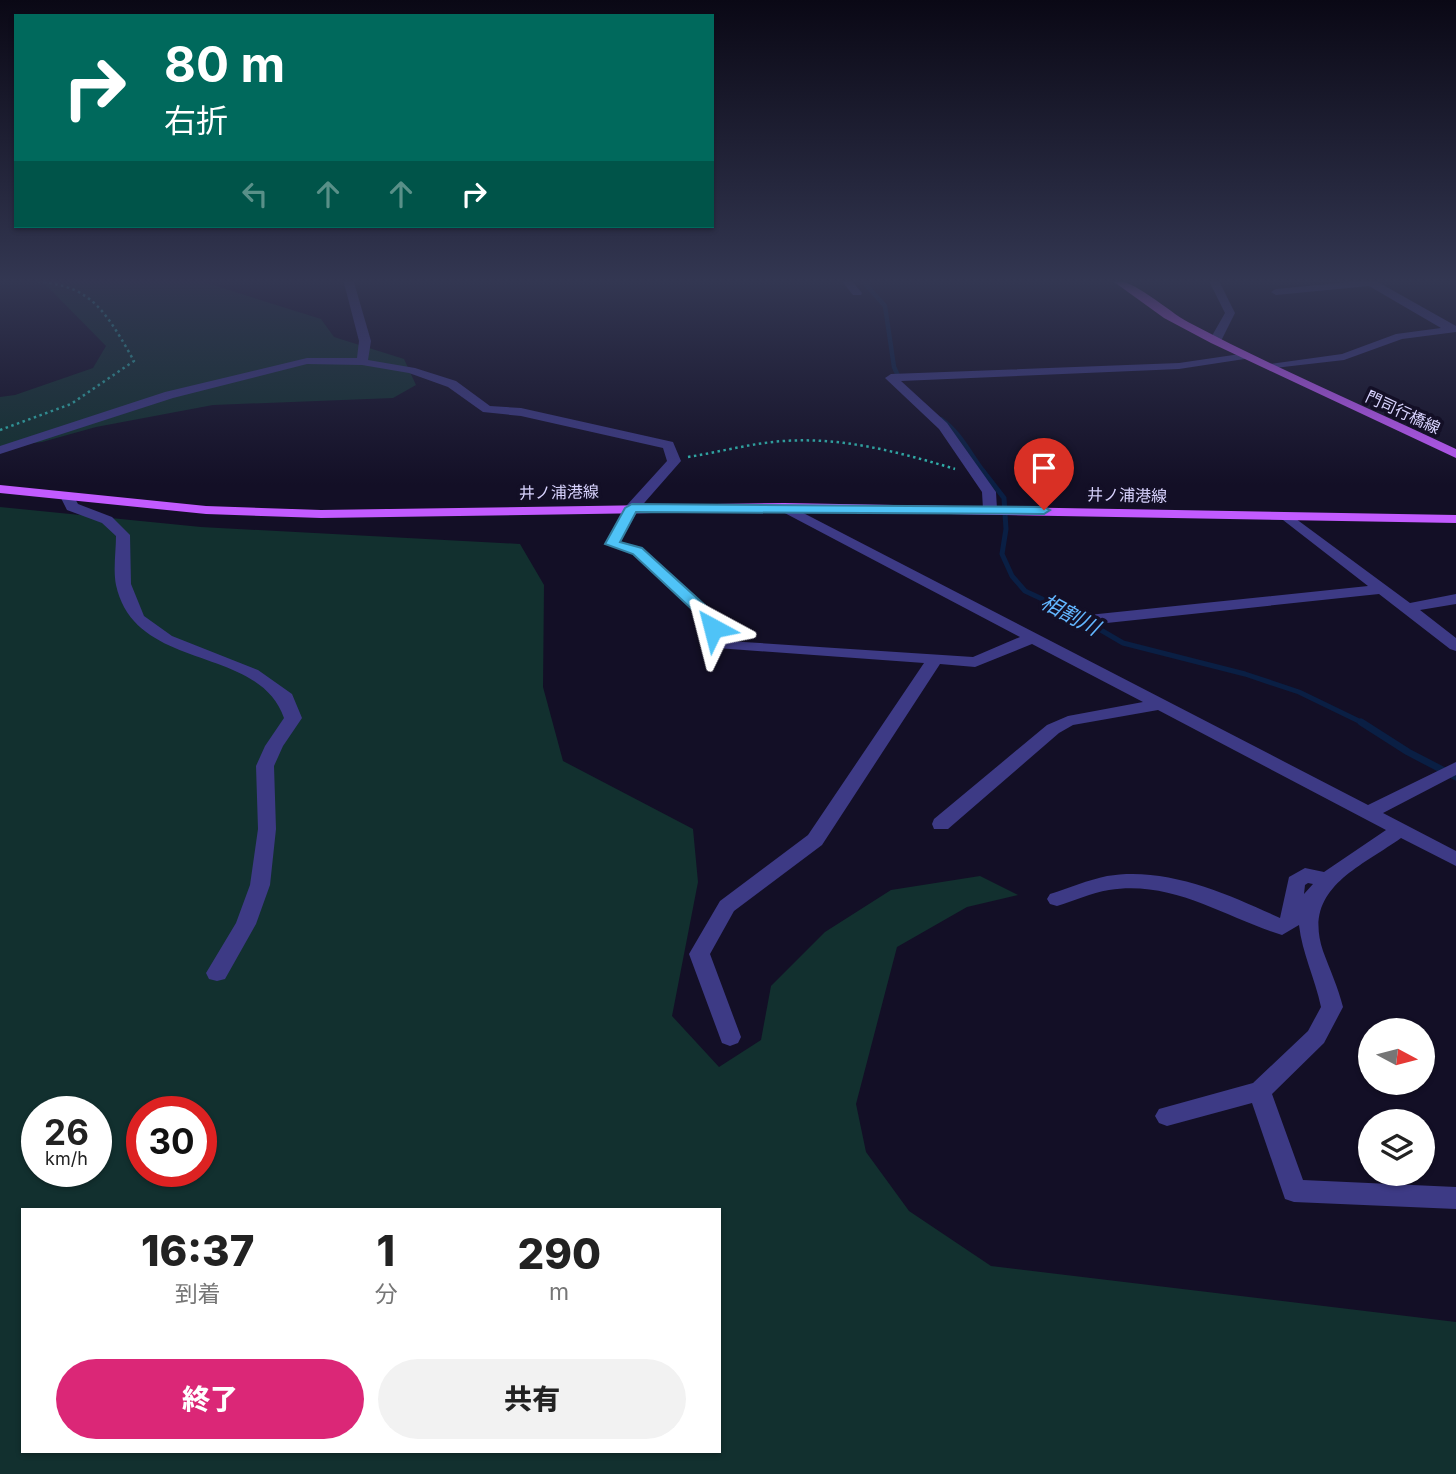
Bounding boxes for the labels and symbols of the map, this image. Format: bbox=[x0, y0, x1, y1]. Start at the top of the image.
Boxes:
street label: 門司行橋線 bbox=[1363, 386, 1443, 438]
pin bbox=[1014, 438, 1074, 510]
street label: 井ノ浦港線 bbox=[519, 481, 599, 503]
street label: 井ノ浦港線 bbox=[1087, 484, 1167, 506]
water label: 相割川 bbox=[1037, 589, 1106, 641]
position arrow bbox=[676, 591, 750, 665]
north arrow bbox=[1358, 1018, 1435, 1096]
speed limit sign: 30 bbox=[126, 1096, 217, 1187]

